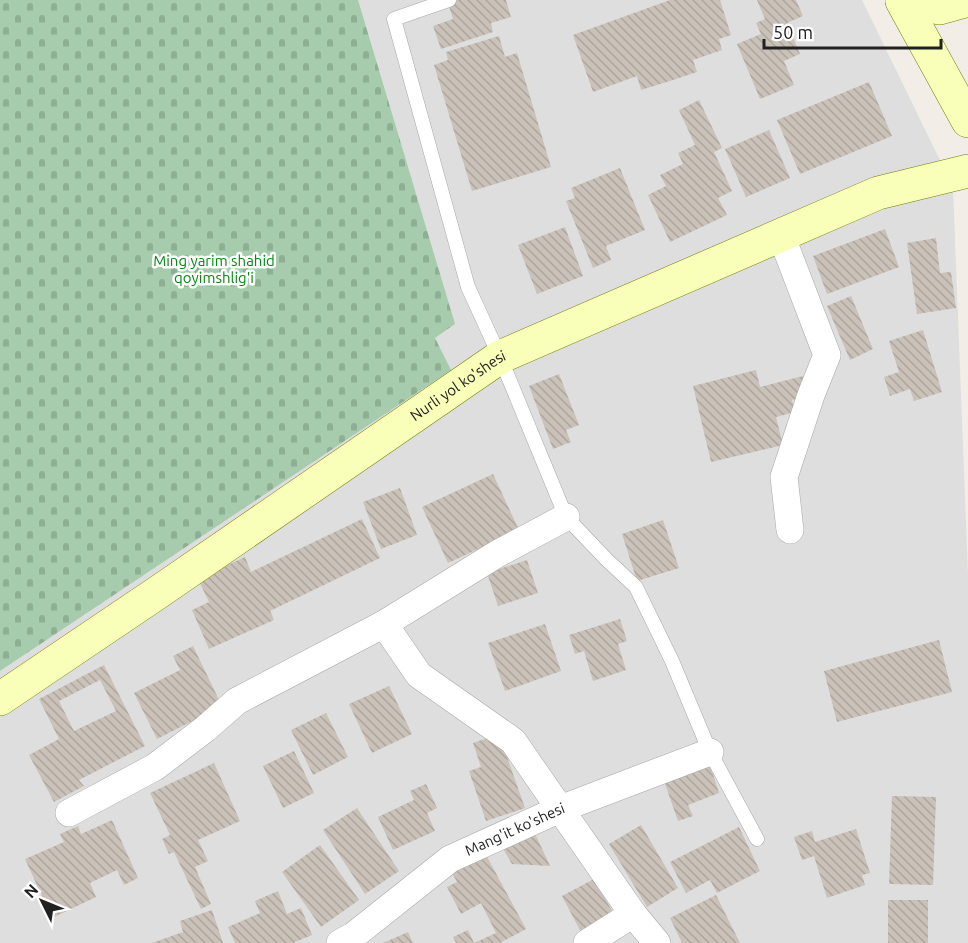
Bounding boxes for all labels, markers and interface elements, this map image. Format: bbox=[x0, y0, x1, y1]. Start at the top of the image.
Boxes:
scale bar bbox=[764, 12, 941, 50]
text: 50 m bbox=[773, 22, 813, 42]
park label: Ming yarim shahid qoyimshlig'i bbox=[153, 252, 275, 286]
street label: Nurli yol ko'shesi bbox=[407, 347, 508, 424]
street label: Mang'it ko'shesi bbox=[462, 799, 567, 859]
north arrow bbox=[12, 871, 72, 931]
text: N bbox=[20, 880, 42, 901]

